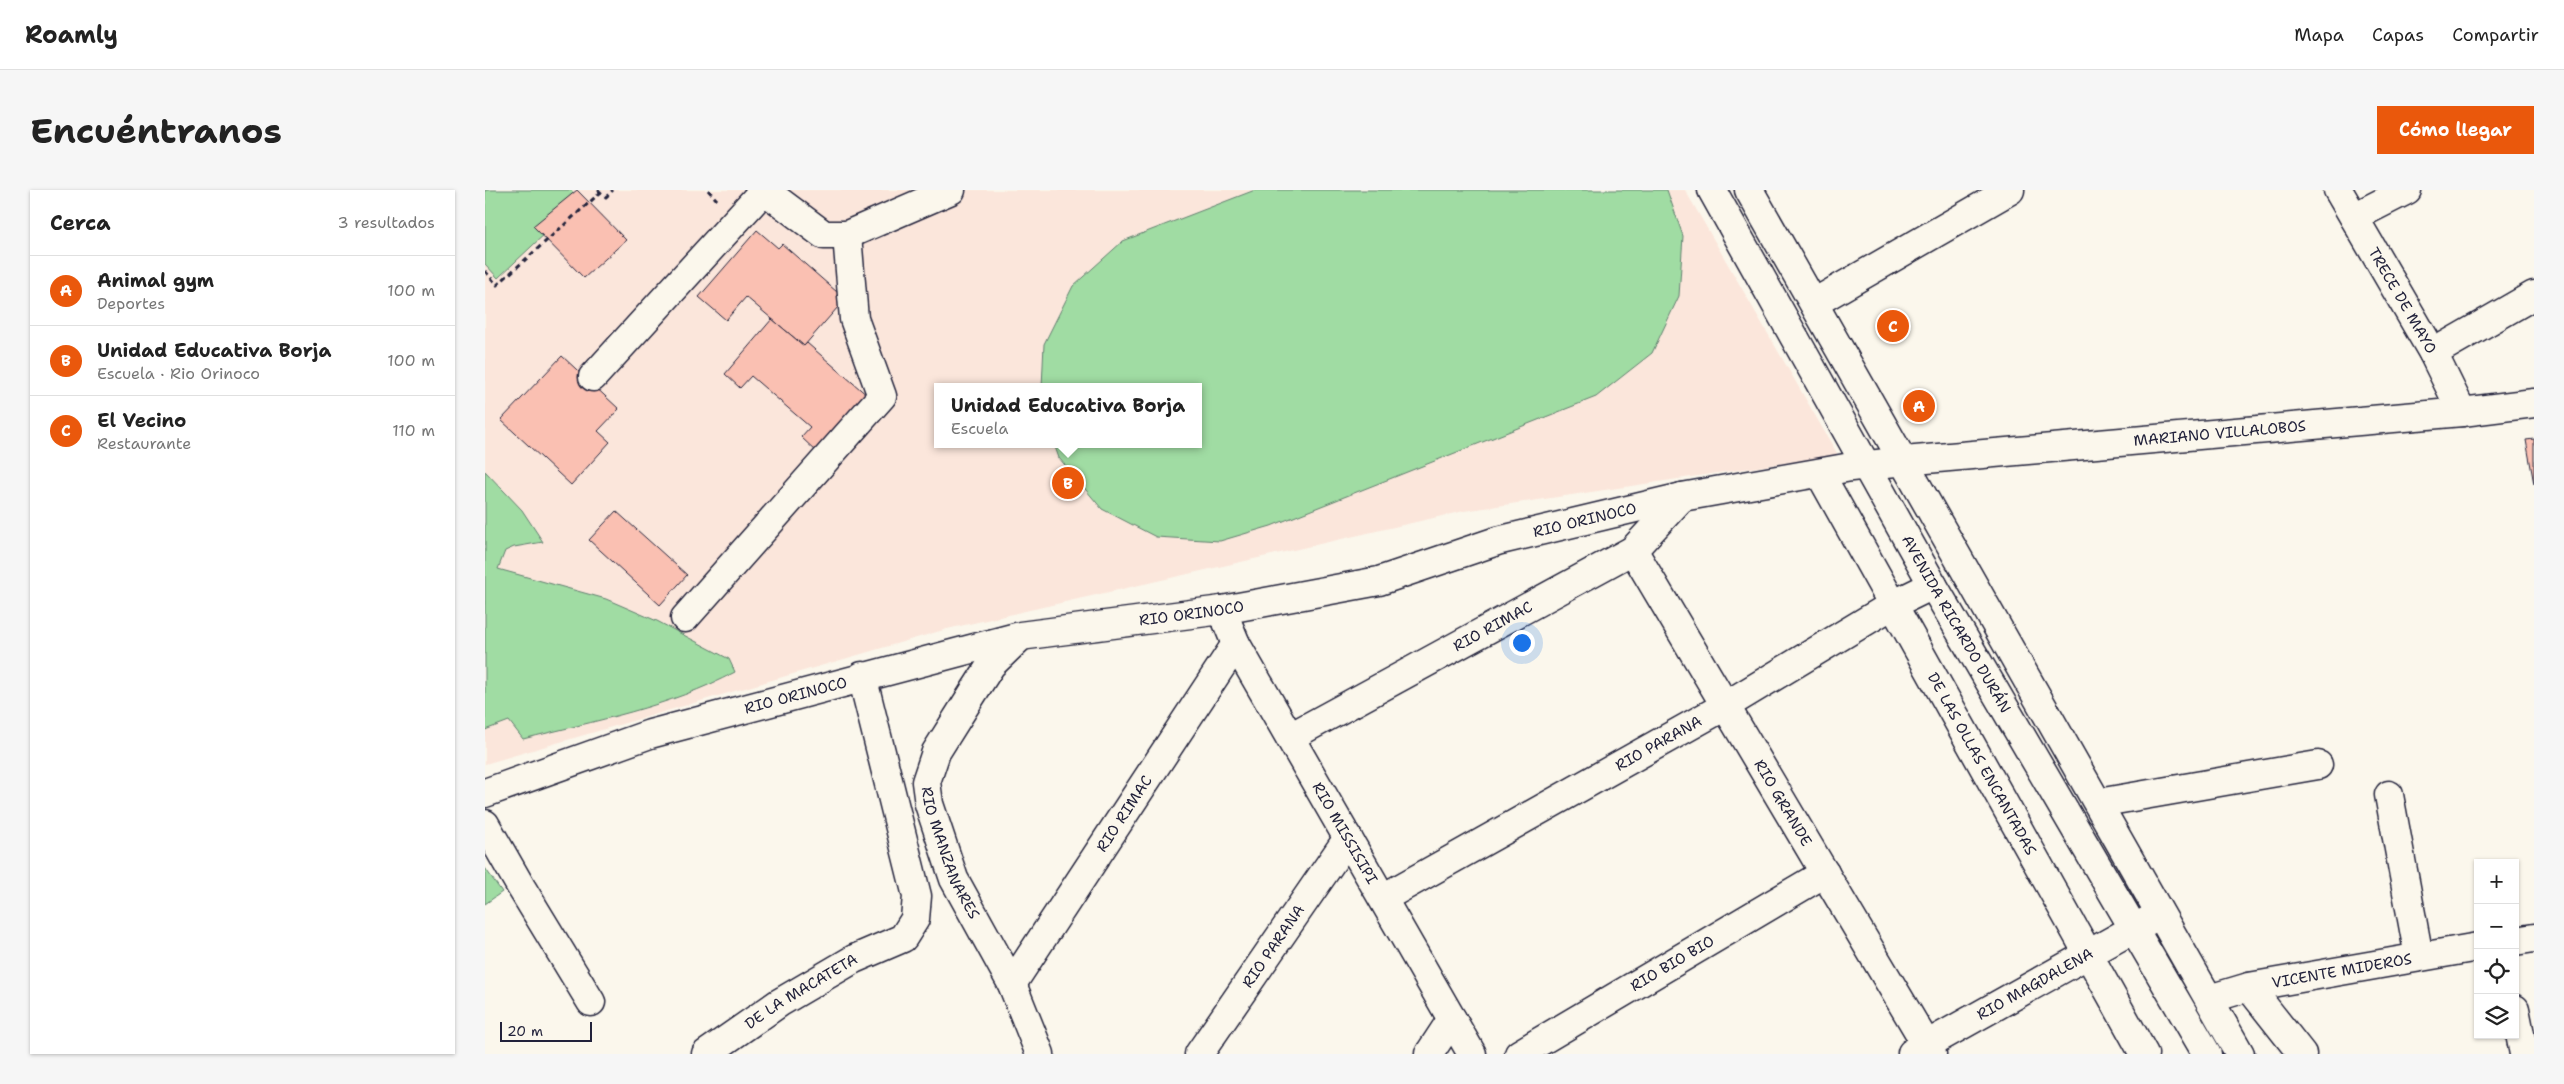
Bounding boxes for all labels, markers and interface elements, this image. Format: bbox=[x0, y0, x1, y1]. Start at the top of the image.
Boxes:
text: Roamly bbox=[25, 19, 118, 51]
text: Mapa bbox=[2294, 23, 2344, 47]
text: Capas bbox=[2372, 23, 2424, 47]
text: Compartir bbox=[2452, 23, 2539, 47]
button: Cómo llegar bbox=[2377, 106, 2534, 154]
text: Encuéntranos bbox=[30, 107, 282, 154]
text: Cerca bbox=[50, 209, 111, 237]
text: 3 resultados bbox=[337, 212, 435, 233]
street label: TRECE DE MAYO bbox=[2364, 244, 2441, 357]
text: Animal gym bbox=[97, 268, 214, 293]
text: A bbox=[60, 280, 72, 301]
text: 100 m bbox=[387, 280, 435, 301]
text: Deportes bbox=[97, 293, 165, 314]
pin: C bbox=[1877, 307, 1909, 345]
text: Unidad Educativa Borja bbox=[97, 338, 331, 363]
text: B bbox=[61, 350, 71, 371]
text: 100 m bbox=[387, 350, 435, 371]
text: Escuela · Rio Orinoco bbox=[97, 363, 260, 384]
popup bbox=[934, 383, 1202, 448]
pin: A bbox=[1903, 387, 1935, 425]
text: Unidad Educativa Borja bbox=[951, 393, 1185, 418]
text: El Vecino bbox=[97, 408, 186, 433]
street label: MARIANO VILLALOBOS bbox=[2133, 416, 2307, 451]
text: Escuela bbox=[951, 418, 1009, 439]
text: C bbox=[61, 420, 71, 441]
text: 110 m bbox=[392, 420, 435, 441]
text: Restaurante bbox=[97, 433, 191, 454]
pin: B bbox=[1052, 464, 1084, 502]
street label: RIO ORINOCO bbox=[1531, 498, 1638, 542]
street label: AVENIDA RICARDO DURÁN bbox=[1897, 531, 2016, 717]
street label: RIO ORINOCO bbox=[1138, 596, 1246, 631]
street label: RIO RIMAC bbox=[1450, 597, 1536, 656]
your location bbox=[1509, 630, 1535, 656]
street label: DE LAS OLLAS ENCANTADAS bbox=[1923, 669, 2041, 859]
street label: RIO ORINOCO bbox=[742, 672, 849, 719]
street label: RIO PARANA bbox=[1612, 711, 1706, 776]
street label: RIO GRANDE bbox=[1750, 756, 1816, 850]
street label: RIO RIMAC bbox=[1092, 772, 1157, 856]
street label: RIO MISSISIPI bbox=[1308, 779, 1382, 888]
street label: RIO MANZANARES bbox=[917, 786, 984, 922]
map controls bbox=[2474, 859, 2519, 1039]
button: + bbox=[2474, 859, 2519, 904]
street label: RIO PARANA bbox=[1238, 901, 1309, 992]
button: − bbox=[2474, 904, 2519, 949]
street label: RIO BIO BIO bbox=[1627, 931, 1718, 996]
street label: RIO MAGDALENA bbox=[1973, 943, 2097, 1025]
street label: DE LA MACATETA bbox=[741, 949, 861, 1034]
street label: VICENTE MIDEROS bbox=[2270, 949, 2413, 993]
button: locate bbox=[2474, 949, 2519, 994]
button: layers bbox=[2474, 994, 2519, 1039]
scale bar bbox=[500, 1019, 593, 1042]
text: 20 m bbox=[507, 1022, 543, 1040]

